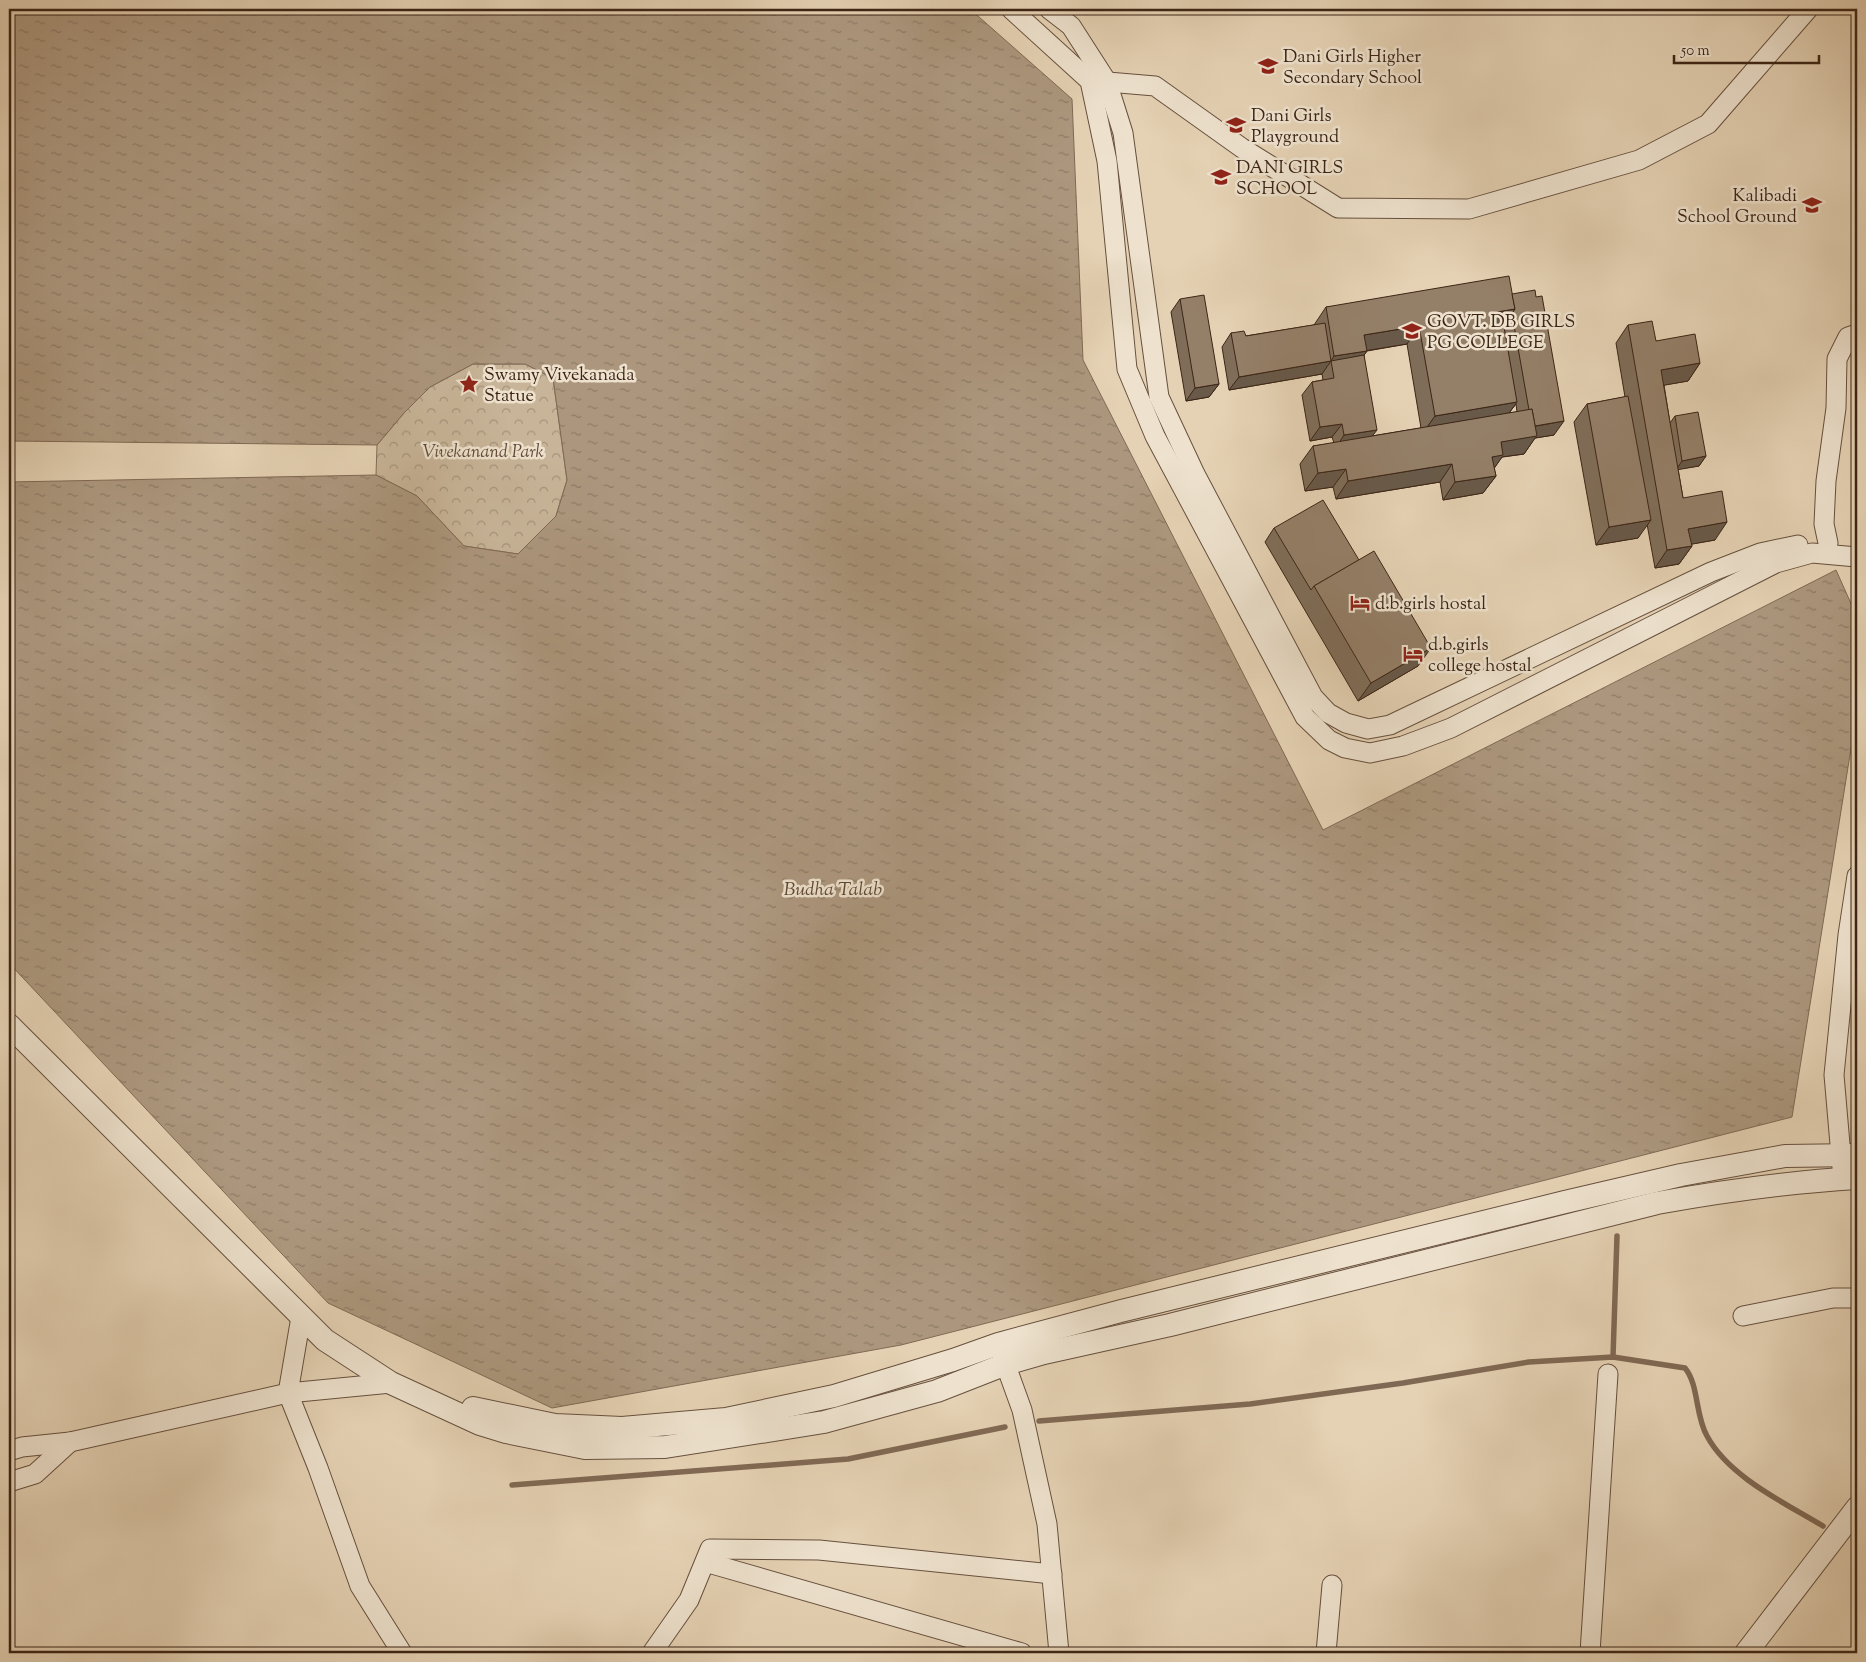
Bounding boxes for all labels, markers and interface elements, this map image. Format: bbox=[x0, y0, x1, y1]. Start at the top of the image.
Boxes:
scale bar bbox=[1674, 32, 1818, 64]
text: 50 m bbox=[1680, 41, 1710, 62]
place label: Dani Girls Higher Secondary School bbox=[1283, 45, 1422, 92]
school or university icon: Dani Girls Higher Secondary School bbox=[1257, 55, 1279, 77]
place label: Dani Girls Playground bbox=[1251, 104, 1339, 151]
school or university icon: Dani Girls Playground bbox=[1225, 114, 1247, 136]
place label: DANI GIRLS SCHOOL bbox=[1236, 156, 1343, 203]
school or university icon: DANI GIRLS SCHOOL bbox=[1210, 166, 1232, 188]
place label: Kalibadi School Ground bbox=[1677, 184, 1797, 231]
school or university icon: Kalibadi School Ground bbox=[1801, 194, 1823, 216]
place label: GOVT. DB GIRLS PG COLLEGE bbox=[1427, 310, 1575, 357]
school or university icon: GOVT. DB GIRLS PG COLLEGE bbox=[1401, 320, 1423, 342]
place label: Swamy Vivekanada Statue bbox=[484, 363, 635, 410]
place icon: Swamy Vivekanada Statue bbox=[458, 373, 480, 395]
park label: Vivekanand Park bbox=[422, 440, 544, 466]
hotel icon: d.b.girls hostal bbox=[1349, 592, 1371, 614]
place label: d.b.girls hostal bbox=[1375, 592, 1486, 618]
place label: d.b.girls college hostal bbox=[1428, 633, 1532, 680]
hotel icon: d.b.girls college hostal bbox=[1402, 643, 1424, 665]
water label: Budha Talab bbox=[784, 877, 882, 904]

